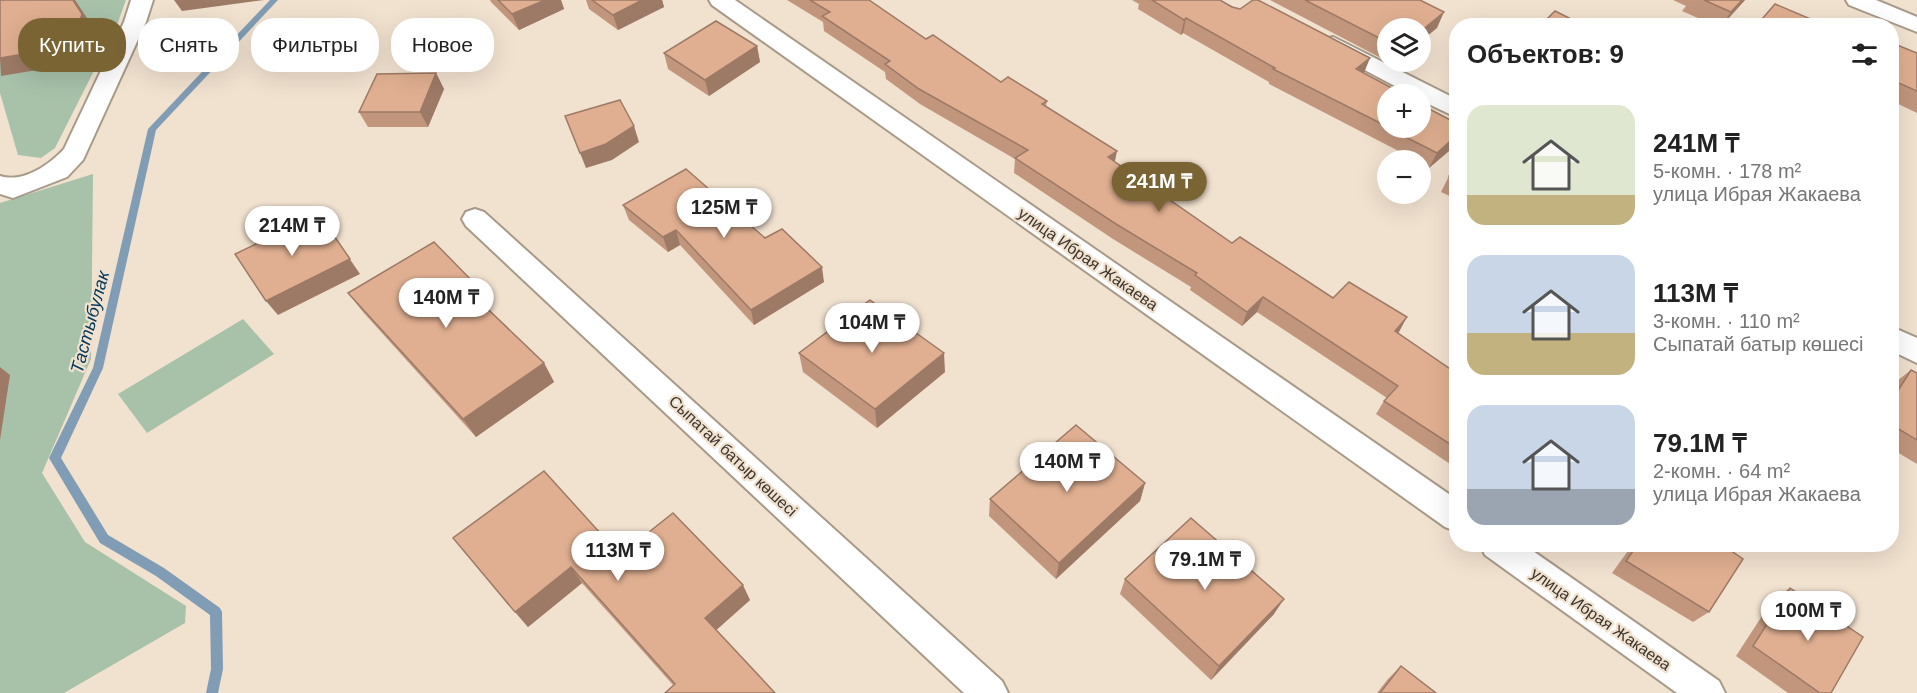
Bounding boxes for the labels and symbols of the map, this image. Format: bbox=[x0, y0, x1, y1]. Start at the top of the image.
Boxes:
pin: 241M ₸ bbox=[1110, 162, 1208, 213]
pin: 125M ₸ bbox=[675, 188, 773, 239]
street label: улица Ибрая Жакаева bbox=[1015, 204, 1161, 314]
pin: 214M ₸ bbox=[243, 206, 341, 257]
water label: Тастыбулак bbox=[67, 267, 114, 375]
pin: 140M ₸ bbox=[397, 278, 495, 329]
pin: 104M ₸ bbox=[823, 303, 921, 354]
street label: Сыпатай батыр көшесі bbox=[666, 392, 800, 520]
pin: 140M ₸ bbox=[1018, 442, 1116, 493]
pin: 113M ₸ bbox=[569, 531, 667, 582]
pin: 79.1M ₸ bbox=[1150, 540, 1260, 591]
street label: улица Ибрая Жакаева bbox=[1528, 564, 1674, 674]
pin: 100M ₸ bbox=[1759, 591, 1857, 642]

